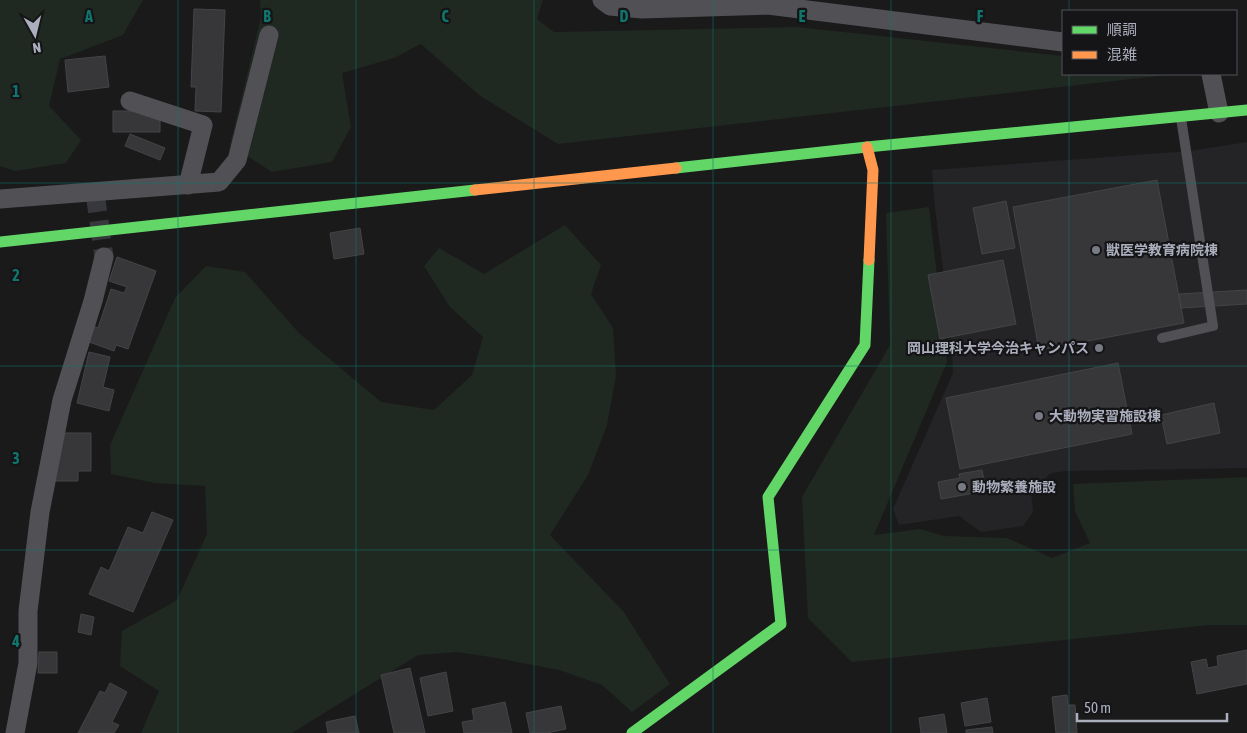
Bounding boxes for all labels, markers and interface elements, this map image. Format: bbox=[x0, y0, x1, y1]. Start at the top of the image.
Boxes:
text: A bbox=[84, 7, 93, 25]
text: B bbox=[263, 7, 271, 25]
text: C bbox=[441, 7, 449, 25]
text: D bbox=[620, 7, 629, 25]
text: E bbox=[799, 7, 806, 25]
text: F bbox=[977, 7, 984, 25]
north arrow bbox=[10, 10, 60, 60]
legend bbox=[1062, 10, 1237, 75]
text: 順調 bbox=[1107, 21, 1137, 38]
text: N bbox=[32, 39, 42, 56]
text: 混雑 bbox=[1107, 46, 1137, 63]
text: 1 bbox=[12, 82, 20, 100]
place label: 獣医学教育病院棟 bbox=[1106, 242, 1218, 258]
marker: 獣医学教育病院棟 bbox=[1090, 244, 1102, 256]
text: 2 bbox=[12, 266, 20, 284]
place label: 岡山理科大学今治キャンパス bbox=[907, 340, 1089, 356]
marker: 岡山理科大学今治キャンパス bbox=[1093, 342, 1105, 354]
place label: 大動物実習施設棟 bbox=[1049, 408, 1161, 424]
marker: 大動物実習施設棟 bbox=[1033, 410, 1045, 422]
text: 3 bbox=[12, 449, 20, 467]
place label: 動物繁養施設 bbox=[972, 479, 1056, 495]
marker: 動物繁養施設 bbox=[956, 481, 968, 493]
text: 4 bbox=[11, 632, 20, 650]
scale bar bbox=[1077, 690, 1227, 722]
text: 50 m bbox=[1084, 699, 1111, 716]

